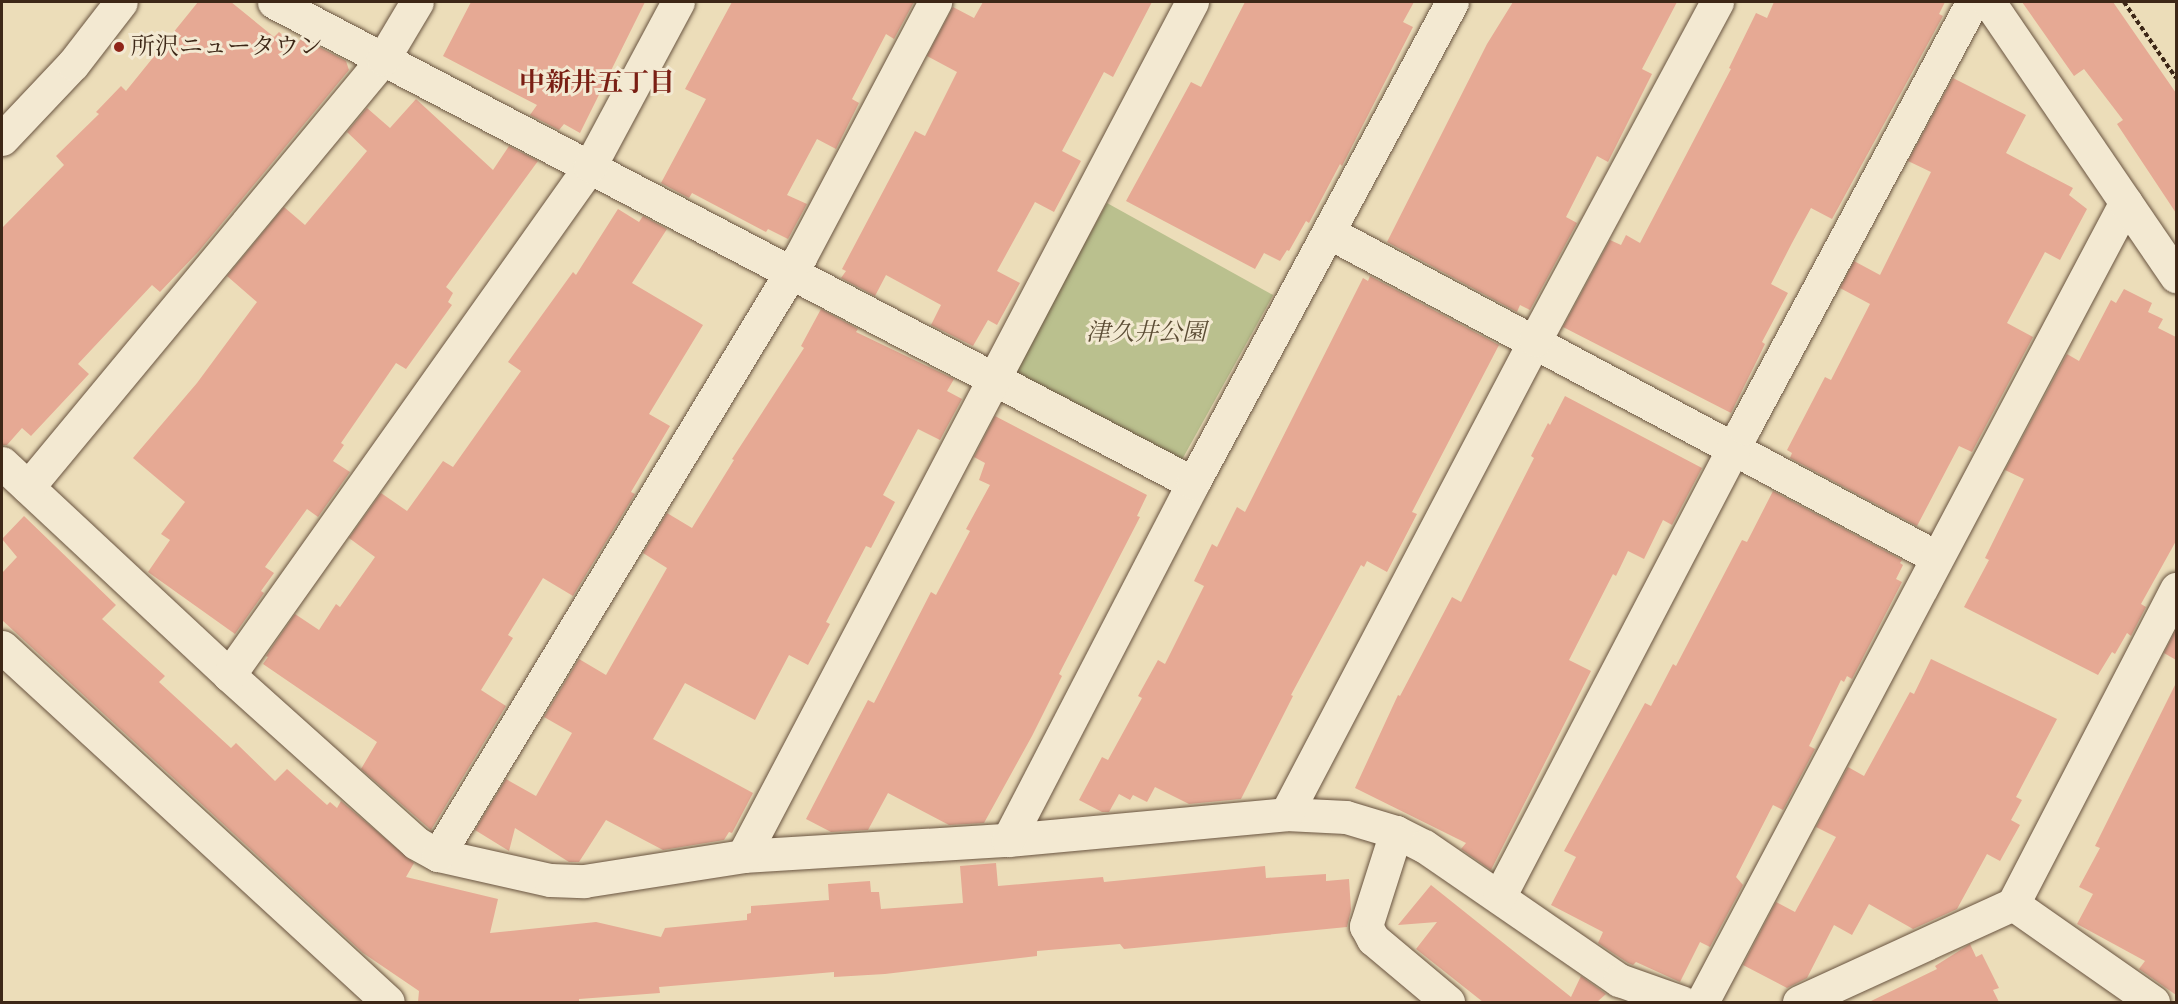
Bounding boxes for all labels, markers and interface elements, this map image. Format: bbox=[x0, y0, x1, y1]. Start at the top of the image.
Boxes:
place label: 所沢ニュータウン bbox=[131, 33, 323, 61]
marker: 所沢ニュータウン bbox=[112, 40, 126, 54]
district label: 中新井五丁目 bbox=[519, 67, 675, 99]
park label: 津久井公園 bbox=[1086, 319, 1206, 347]

